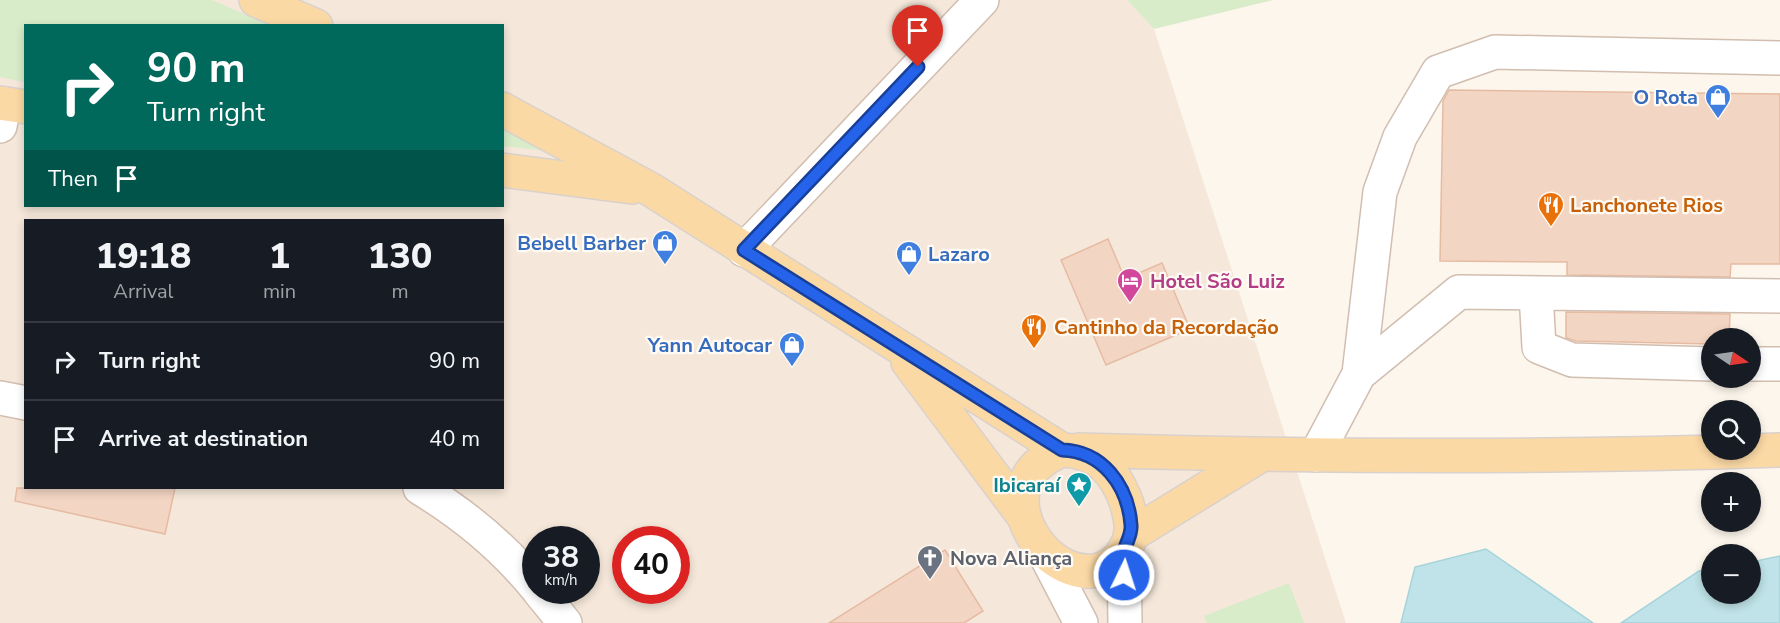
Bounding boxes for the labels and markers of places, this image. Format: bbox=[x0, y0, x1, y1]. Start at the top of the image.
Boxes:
pin bbox=[892, 5, 943, 67]
shop icon: O Rota bbox=[1703, 82, 1733, 120]
place label: O Rota bbox=[1633, 84, 1698, 111]
restaurant icon: Lanchonete Rios bbox=[1536, 190, 1566, 228]
place label: Lanchonete Rios bbox=[1570, 192, 1723, 219]
shop icon: Bebell Barber bbox=[650, 228, 680, 266]
place label: Bebell Barber bbox=[517, 230, 646, 257]
shop icon: Lazaro bbox=[894, 239, 924, 277]
place label: Lazaro bbox=[928, 241, 990, 268]
hotel icon: Hotel São Luiz bbox=[1115, 266, 1145, 304]
place label: Hotel São Luiz bbox=[1150, 268, 1285, 295]
restaurant icon: Cantinho da Recordação bbox=[1019, 312, 1049, 350]
place label: Cantinho da Recordação bbox=[1054, 314, 1279, 341]
shop icon: Yann Autocar bbox=[777, 330, 807, 368]
place label: Yann Autocar bbox=[647, 332, 772, 359]
place icon: Ibicaraí bbox=[1064, 470, 1094, 508]
place label: Ibicaraí bbox=[993, 472, 1062, 499]
church icon: Nova Aliança bbox=[915, 543, 945, 581]
place label: Nova Aliança bbox=[950, 545, 1072, 572]

